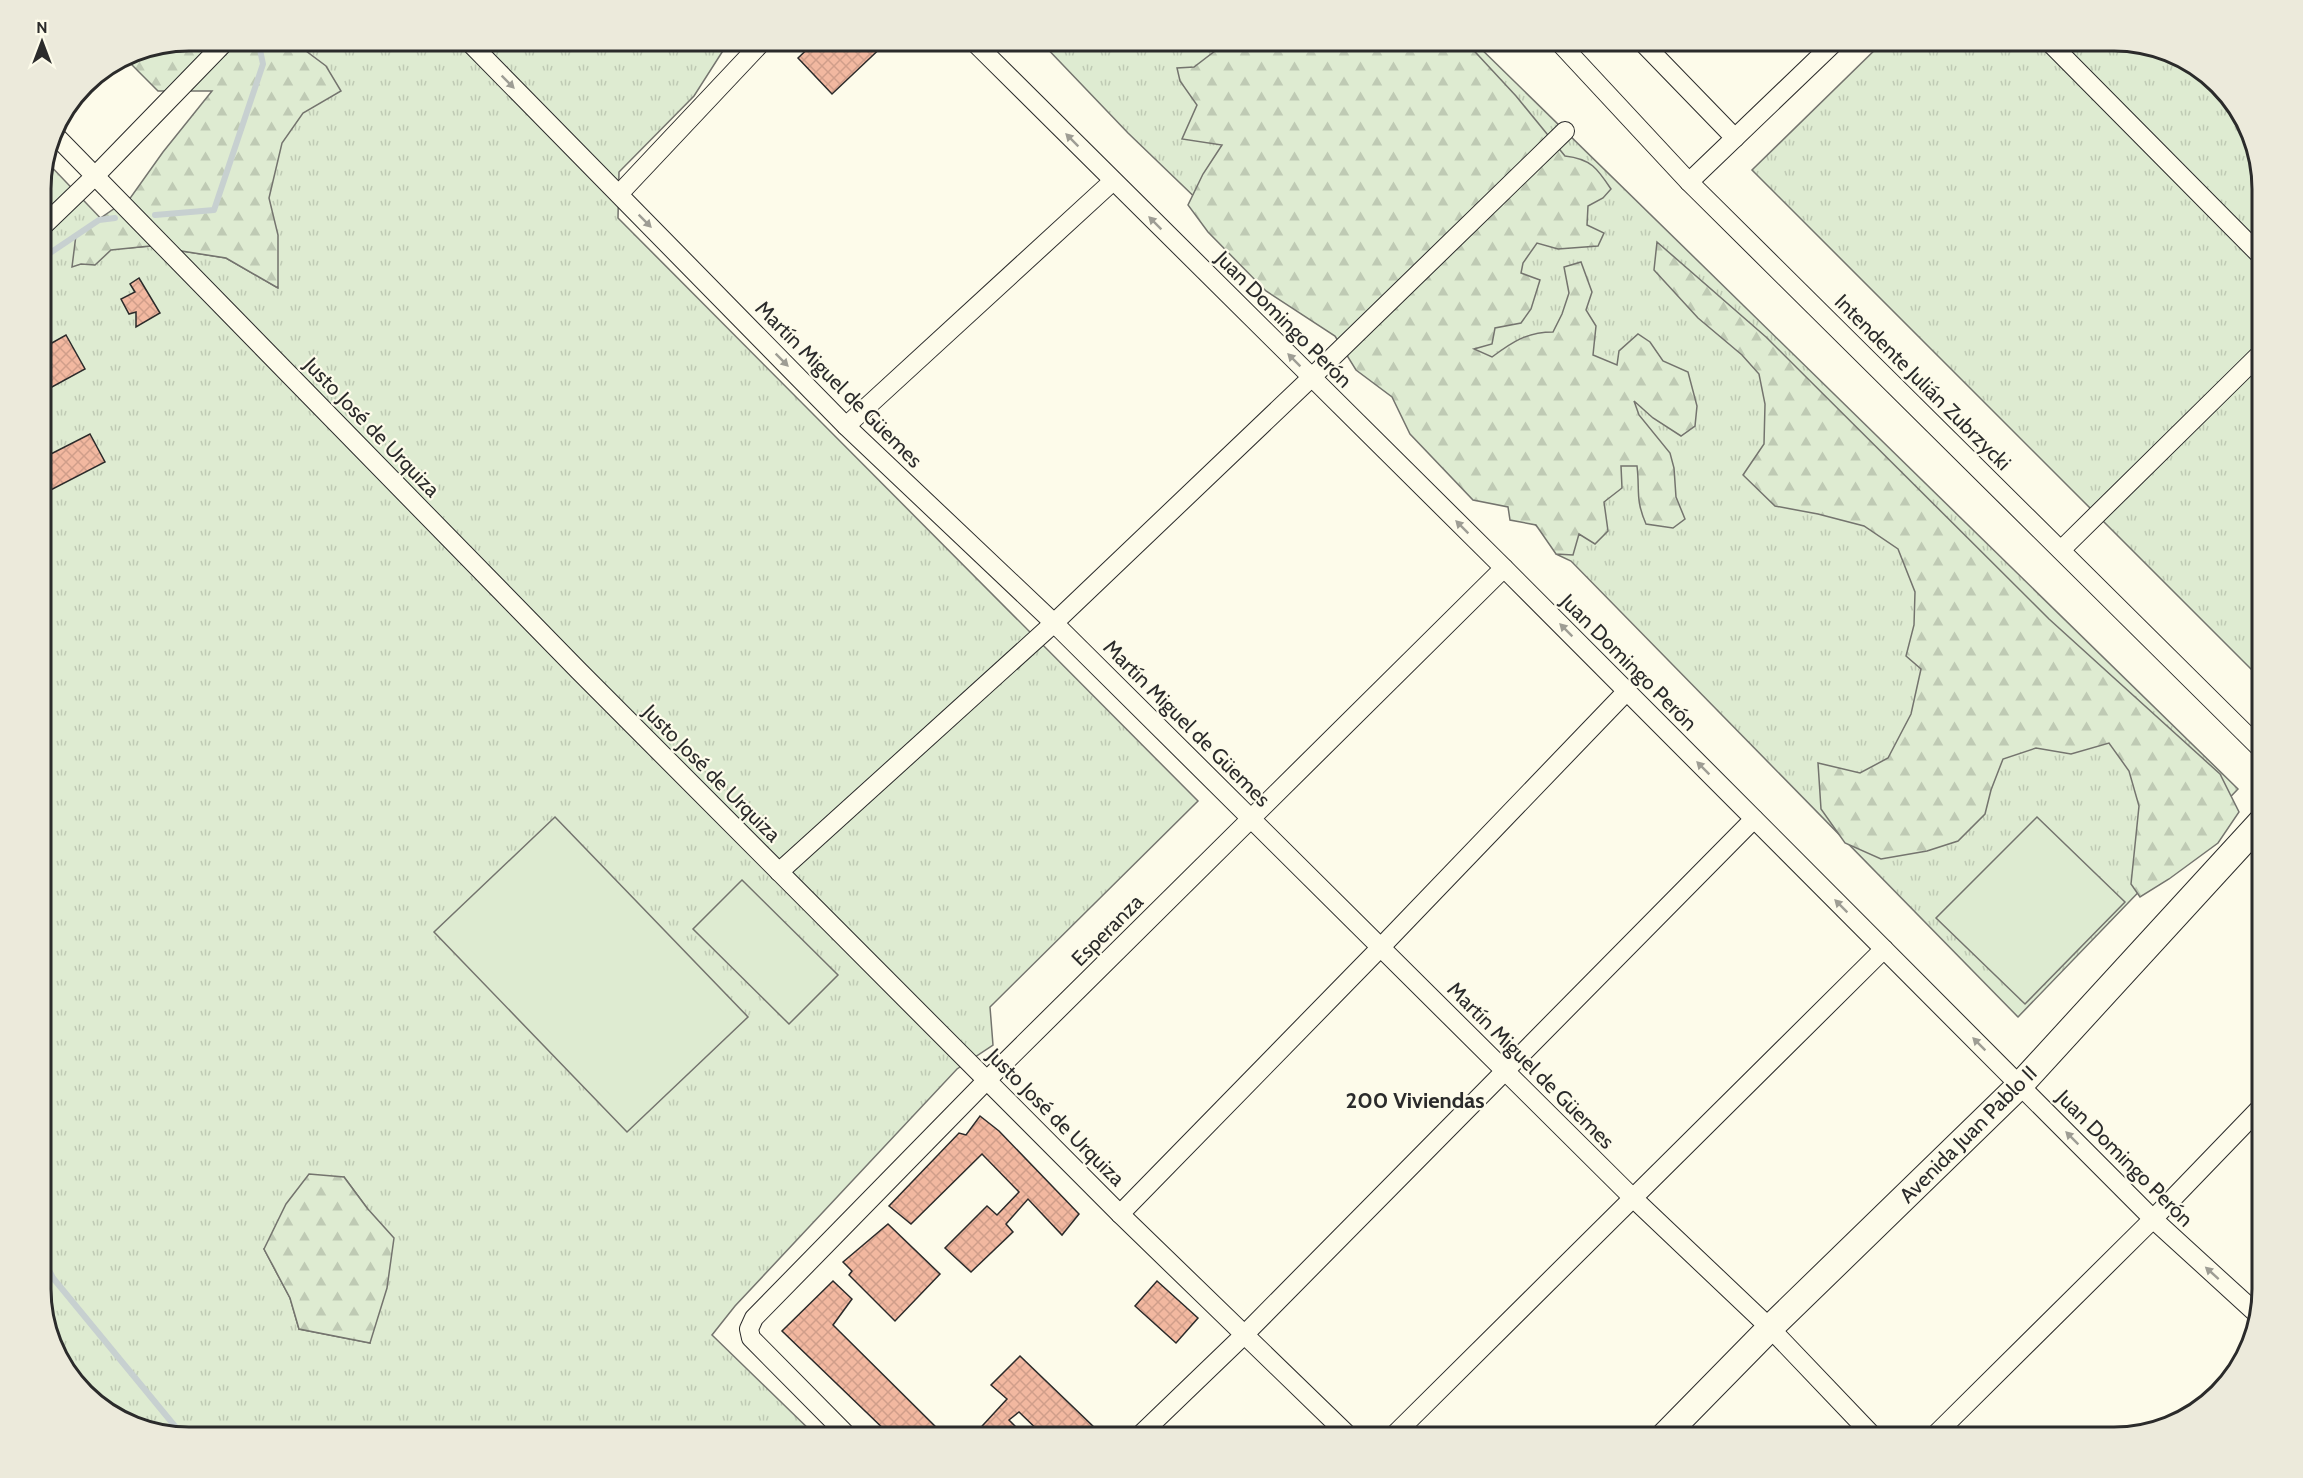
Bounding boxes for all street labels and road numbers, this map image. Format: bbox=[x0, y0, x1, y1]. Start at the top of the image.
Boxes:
street label: Juan Domingo Perón bbox=[1210, 245, 1357, 392]
street label: Intendente Julián Zubrzycki bbox=[1830, 289, 2016, 475]
street label: Martín Miguel de Güemes bbox=[750, 295, 928, 473]
street label: Justo José de Urquiza bbox=[298, 351, 445, 502]
street label: Juan Domingo Perón bbox=[1555, 588, 1702, 735]
street label: Martín Miguel de Güemes bbox=[1098, 634, 1276, 812]
street label: Justo José de Urquiza bbox=[637, 698, 786, 847]
street label: Esperanza bbox=[1066, 889, 1148, 971]
street label: Martín Miguel de Güemes bbox=[1442, 976, 1620, 1154]
street label: Justo José de Urquiza bbox=[981, 1042, 1130, 1191]
street label: Avenida Juan Pablo II bbox=[1894, 1060, 2042, 1208]
street label: Juan Domingo Perón bbox=[2051, 1084, 2198, 1231]

